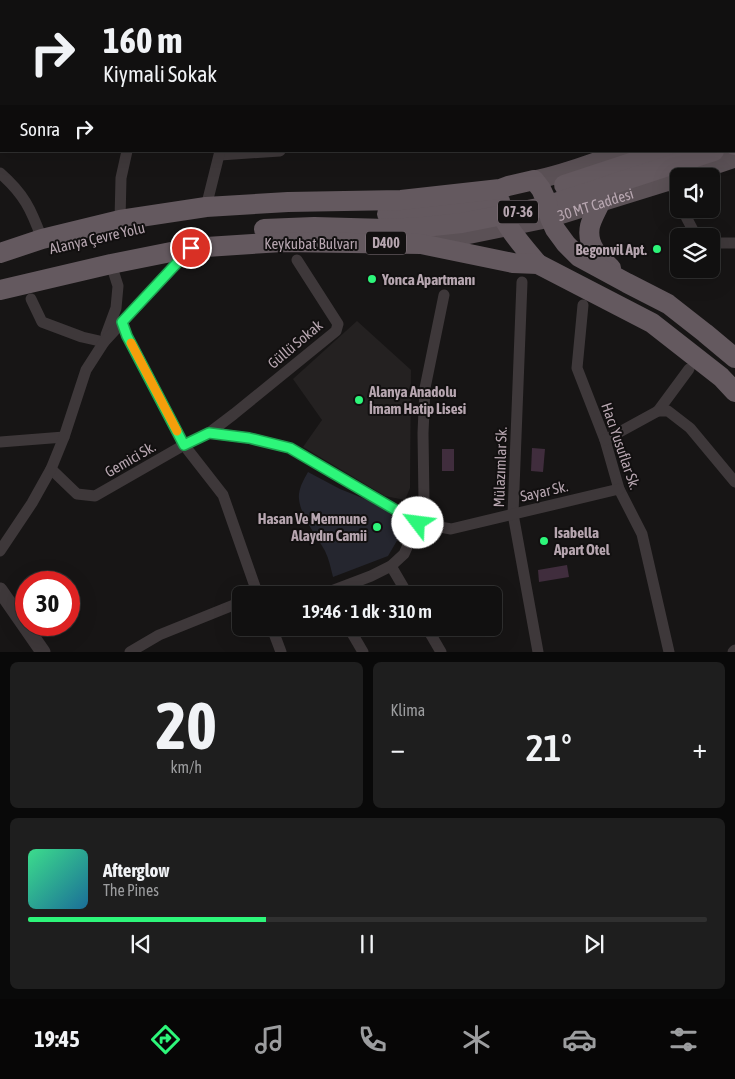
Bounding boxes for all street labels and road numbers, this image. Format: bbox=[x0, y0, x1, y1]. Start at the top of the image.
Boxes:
street label: 30 MT Caddesi bbox=[555, 184, 635, 224]
road number: 07-36 bbox=[498, 200, 538, 223]
street label: Alanya Çevre Yolu bbox=[48, 219, 146, 257]
road number: D400 bbox=[366, 232, 406, 254]
street label: Keykubat Bulvarı bbox=[264, 235, 358, 252]
street label: Güllü Sokak bbox=[264, 316, 326, 372]
street label: Hacı Yusuflar Sk. bbox=[598, 401, 644, 492]
street label: Mülazımlar Sk. bbox=[490, 426, 510, 508]
street label: Gemici Sk. bbox=[102, 438, 159, 480]
street label: Sayar Sk. bbox=[519, 477, 570, 505]

